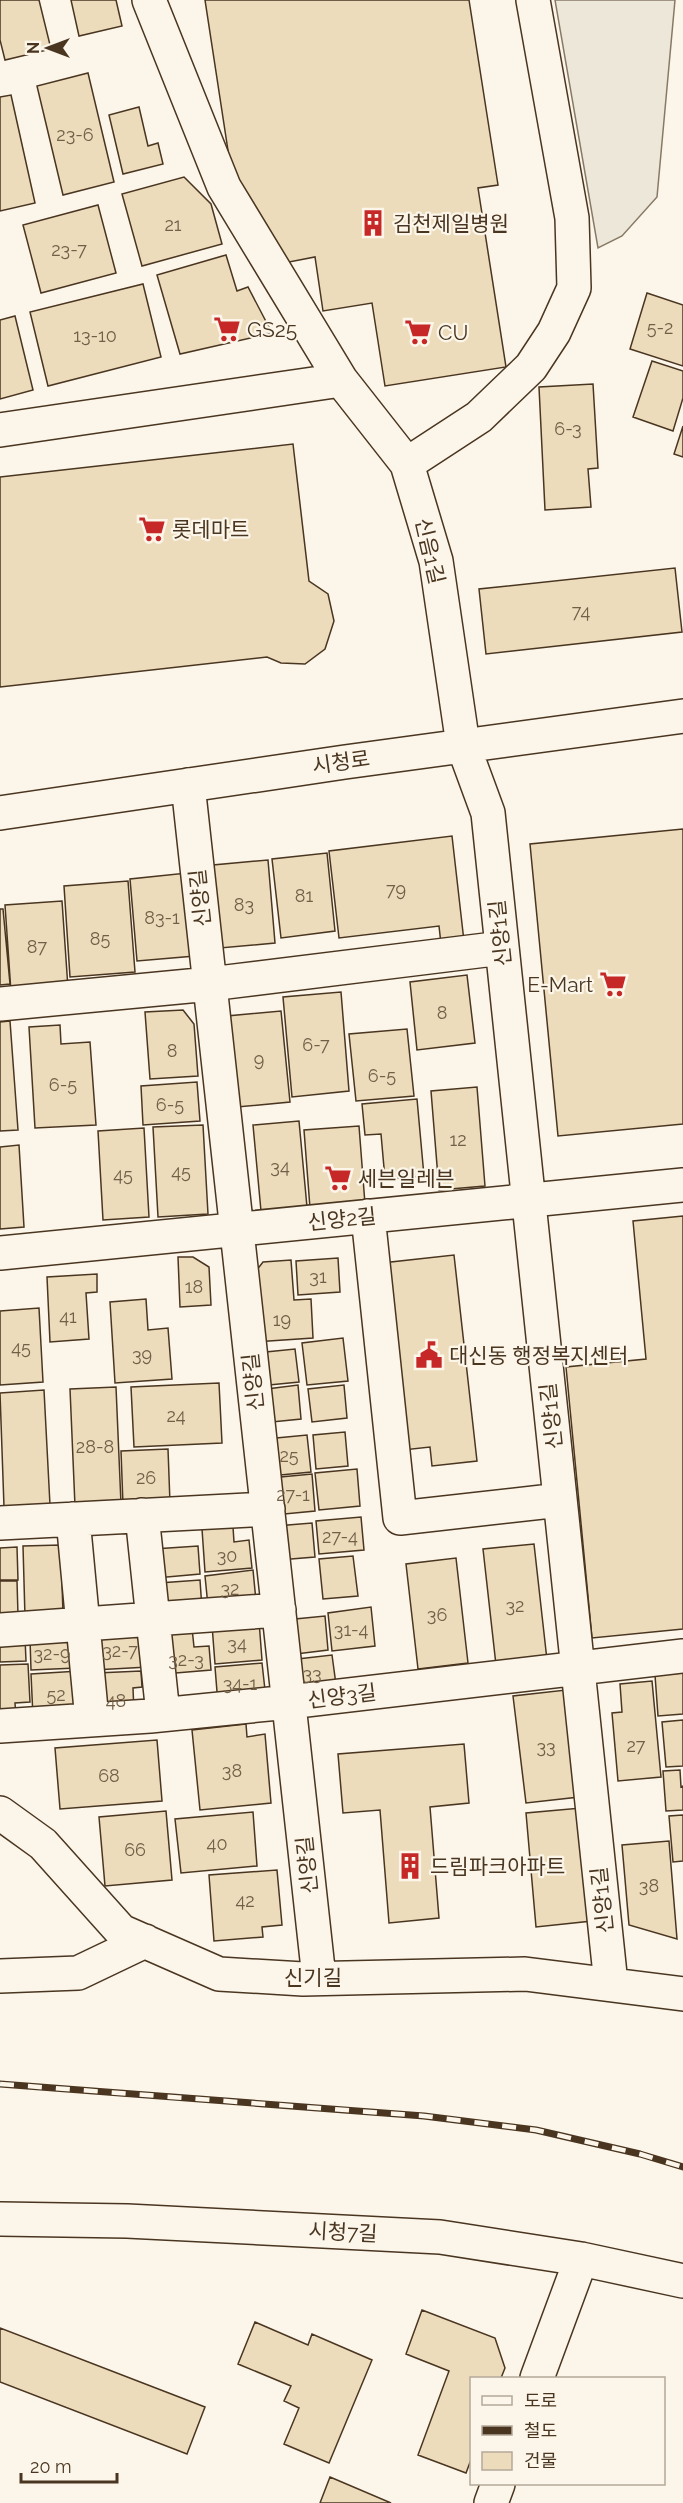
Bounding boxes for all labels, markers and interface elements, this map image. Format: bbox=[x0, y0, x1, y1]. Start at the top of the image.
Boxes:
north arrow bbox=[18, 18, 78, 78]
text: N bbox=[24, 42, 43, 54]
house number: 23-6 bbox=[56, 124, 94, 145]
building icon: 김천제일병원 bbox=[358, 208, 388, 238]
place label: 김천제일병원 bbox=[393, 211, 509, 236]
house number: 21 bbox=[164, 214, 182, 235]
house number: 23-7 bbox=[51, 239, 87, 260]
supermarket icon: GS25 bbox=[212, 314, 242, 344]
place label: GS25 bbox=[247, 317, 297, 342]
supermarket icon: CU bbox=[403, 317, 433, 347]
house number: 5-2 bbox=[647, 317, 673, 338]
place label: CU bbox=[438, 320, 468, 345]
house number: 13-10 bbox=[73, 325, 117, 346]
house number: 6-3 bbox=[554, 418, 582, 439]
supermarket icon: 롯데마트 bbox=[137, 514, 167, 544]
street label: 신음1길 bbox=[410, 516, 450, 586]
place label: 롯데마트 bbox=[172, 517, 249, 542]
house number: 74 bbox=[572, 601, 590, 622]
street label: 시청로 bbox=[311, 746, 371, 778]
street label: 신양길 bbox=[185, 868, 215, 928]
house number: 79 bbox=[386, 879, 406, 900]
house number: 81 bbox=[295, 885, 313, 906]
house number: 83 bbox=[234, 894, 254, 915]
street label: 신양1길 bbox=[484, 898, 516, 968]
house number: 83-1 bbox=[144, 907, 180, 928]
house number: 85 bbox=[90, 928, 110, 949]
house number: 87 bbox=[27, 936, 48, 957]
supermarket icon: E-Mart bbox=[598, 969, 628, 999]
place label: E-Mart bbox=[527, 972, 593, 997]
house number: 8 bbox=[437, 1002, 447, 1023]
house number: 6-7 bbox=[302, 1034, 330, 1055]
house number: 8 bbox=[167, 1040, 177, 1061]
house number: 9 bbox=[254, 1049, 264, 1070]
house number: 6-5 bbox=[368, 1065, 396, 1086]
house number: 6-5 bbox=[49, 1074, 77, 1095]
house number: 6-5 bbox=[156, 1094, 184, 1115]
house number: 12 bbox=[449, 1129, 467, 1150]
house number: 34 bbox=[270, 1156, 290, 1177]
house number: 45 bbox=[171, 1161, 191, 1182]
supermarket icon: 세븐일레븐 bbox=[323, 1163, 353, 1193]
house number: 45 bbox=[113, 1164, 133, 1185]
place label: 세븐일레븐 bbox=[358, 1166, 455, 1191]
street label: 신양2길 bbox=[306, 1203, 378, 1235]
house number: 31 bbox=[309, 1266, 327, 1287]
house number: 18 bbox=[185, 1276, 203, 1297]
house number: 41 bbox=[59, 1306, 77, 1327]
house number: 19 bbox=[273, 1309, 291, 1330]
house number: 45 bbox=[11, 1337, 31, 1358]
public building icon: 대신동 행정복지센터 bbox=[414, 1340, 444, 1370]
place label: 대신동 행정복지센터 bbox=[449, 1343, 628, 1368]
house number: 39 bbox=[132, 1344, 152, 1365]
street label: 신양길 bbox=[238, 1352, 268, 1412]
street label: 신양1길 bbox=[535, 1381, 567, 1451]
house number: 24 bbox=[166, 1405, 186, 1426]
house number: 28-8 bbox=[76, 1436, 114, 1457]
house number: 25 bbox=[279, 1445, 299, 1466]
house number: 26 bbox=[136, 1467, 156, 1488]
house number: 27-1 bbox=[276, 1484, 310, 1505]
house number: 27-4 bbox=[322, 1526, 358, 1547]
house number: 30 bbox=[217, 1545, 237, 1566]
house number: 32 bbox=[221, 1578, 240, 1599]
house number: 32 bbox=[506, 1595, 525, 1616]
house number: 36 bbox=[427, 1604, 447, 1625]
house number: 31-4 bbox=[334, 1619, 368, 1640]
house number: 34 bbox=[227, 1633, 247, 1654]
house number: 32-7 bbox=[102, 1640, 138, 1661]
house number: 32-9 bbox=[33, 1643, 71, 1664]
house number: 32-3 bbox=[168, 1649, 204, 1670]
house number: 33 bbox=[302, 1663, 322, 1684]
house number: 34-1 bbox=[223, 1673, 258, 1694]
street label: 신양3길 bbox=[306, 1679, 378, 1713]
house number: 52 bbox=[46, 1684, 66, 1705]
house number: 48 bbox=[106, 1690, 126, 1711]
house number: 27 bbox=[626, 1735, 646, 1756]
house number: 33 bbox=[536, 1736, 556, 1757]
house number: 38 bbox=[222, 1760, 242, 1781]
house number: 68 bbox=[98, 1765, 120, 1786]
house number: 40 bbox=[207, 1833, 227, 1854]
street label: 신양길 bbox=[292, 1835, 322, 1895]
house number: 66 bbox=[124, 1839, 146, 1860]
building icon: 드림파크아파트 bbox=[395, 1851, 425, 1881]
place label: 드림파크아파트 bbox=[430, 1854, 565, 1879]
street label: 신양1길 bbox=[586, 1865, 618, 1935]
house number: 38 bbox=[639, 1875, 659, 1896]
house number: 42 bbox=[235, 1890, 255, 1911]
street label: 신기길 bbox=[284, 1965, 342, 1990]
street label: 시청7길 bbox=[308, 2218, 378, 2246]
legend bbox=[470, 2377, 665, 2485]
text: 도로 bbox=[524, 2390, 557, 2411]
text: 철도 bbox=[524, 2420, 557, 2441]
scale bar bbox=[21, 2446, 117, 2484]
text: 건물 bbox=[524, 2450, 557, 2471]
text: 20 m bbox=[30, 2456, 72, 2477]

